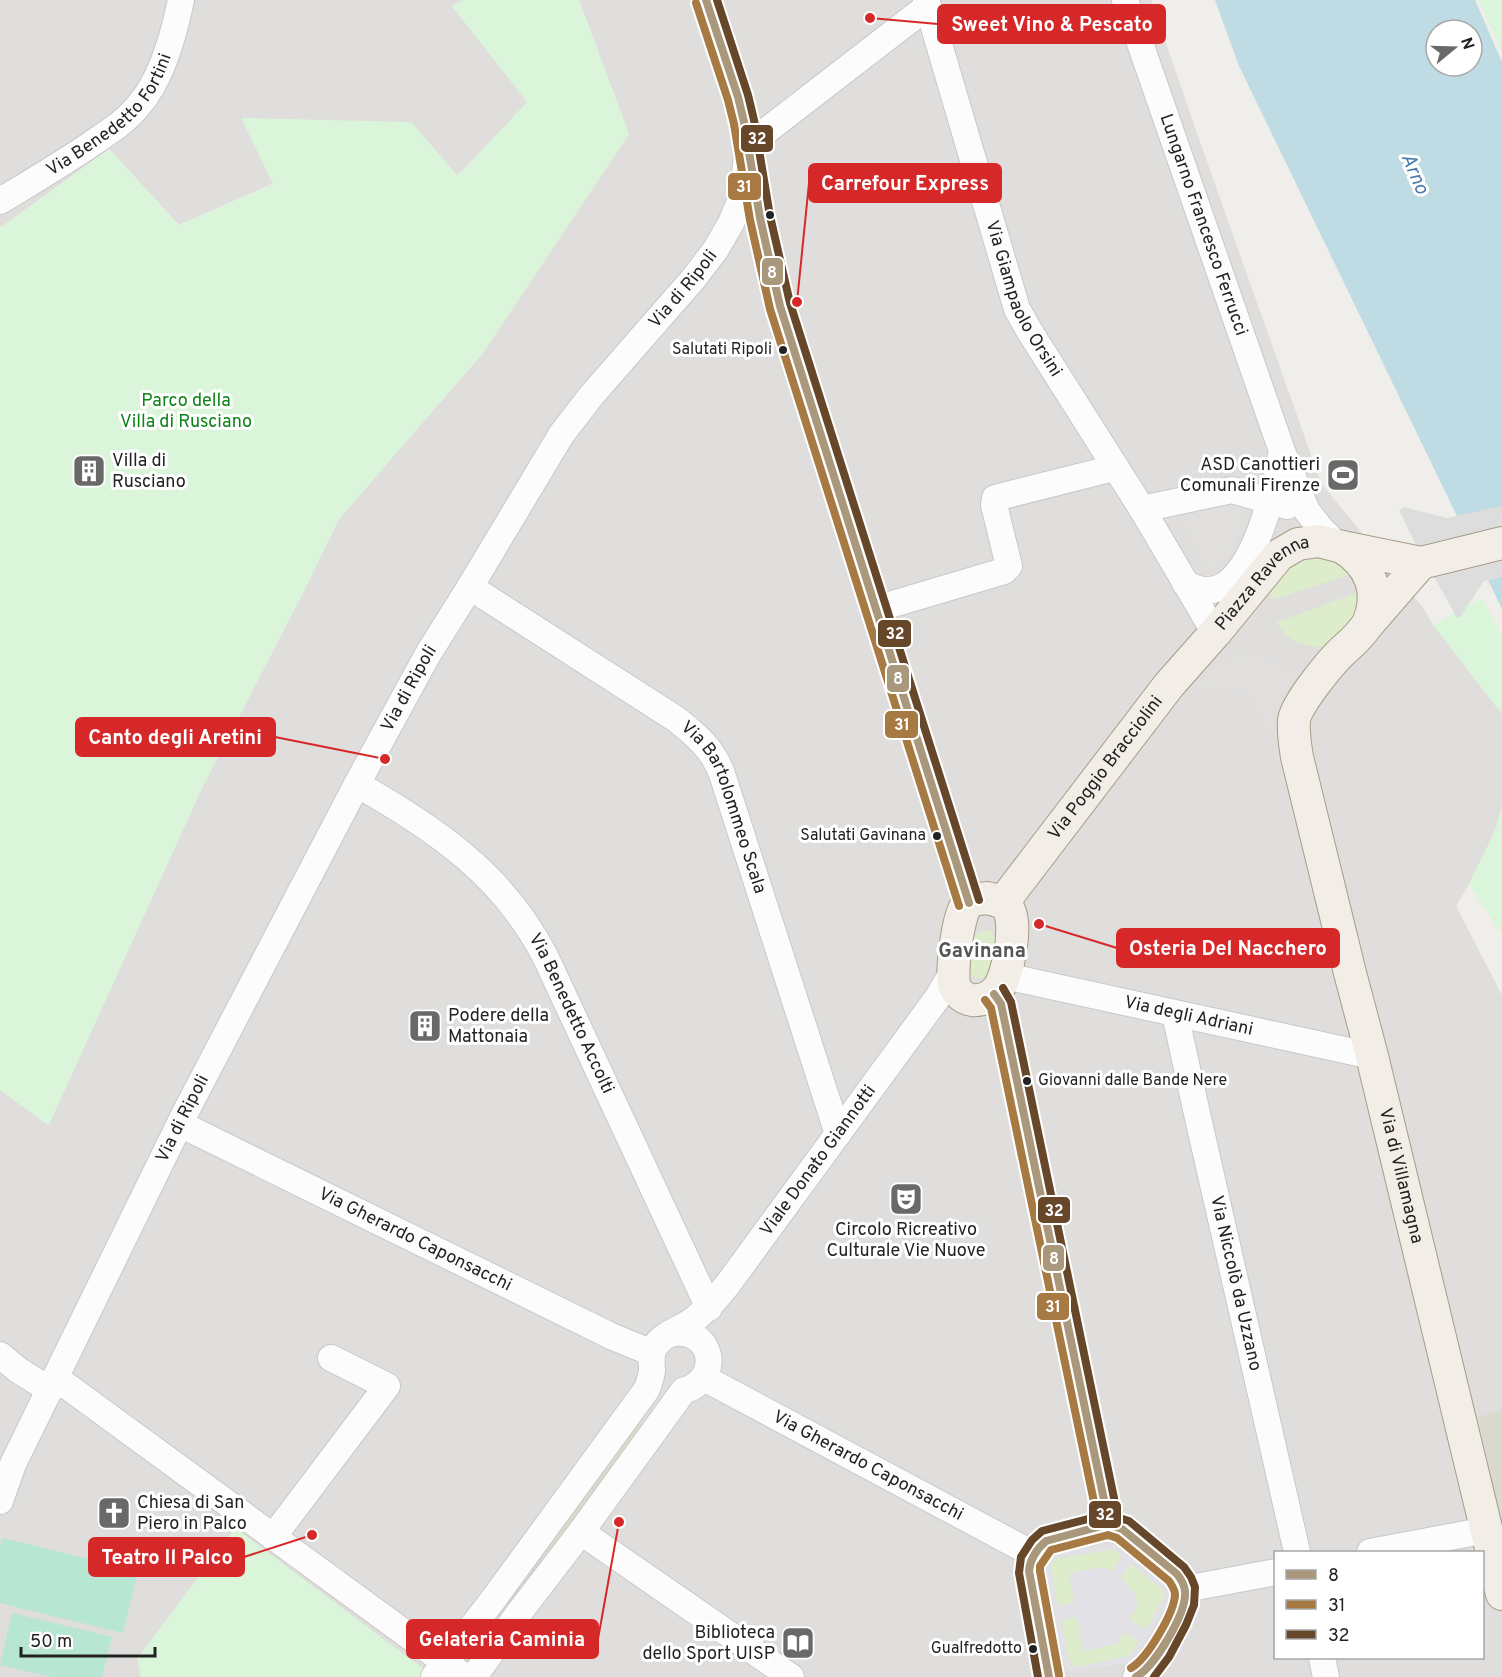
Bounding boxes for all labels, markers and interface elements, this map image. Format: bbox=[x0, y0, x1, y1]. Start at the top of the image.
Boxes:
callout: Sweet Vino & Pescato bbox=[938, 5, 1165, 43]
text: Sweet Vino & Pescato bbox=[951, 13, 1153, 39]
north arrow bbox=[1424, 18, 1484, 78]
text: N bbox=[1455, 35, 1478, 52]
street label: Via Benedetto Fortini bbox=[42, 50, 177, 182]
street label: Lungarno Francesco Ferrucci bbox=[1154, 111, 1252, 339]
line badge: 32 bbox=[740, 124, 774, 153]
text: 32 bbox=[747, 130, 767, 150]
water label: Arno bbox=[1394, 150, 1434, 199]
callout: Carrefour Express bbox=[809, 164, 1001, 202]
line badge: 31 bbox=[727, 172, 762, 201]
text: Carrefour Express bbox=[821, 172, 989, 198]
text: 31 bbox=[736, 178, 752, 198]
unlabelled marker bbox=[764, 209, 776, 221]
street label: Via Giampaolo Orsini bbox=[980, 218, 1067, 381]
street label: Via di Ripoli bbox=[644, 245, 723, 333]
line badge: 8 bbox=[761, 257, 784, 286]
text: 8 bbox=[767, 264, 777, 284]
place label: Salutati Ripoli bbox=[672, 340, 772, 360]
marker: Salutati Ripoli bbox=[777, 344, 789, 356]
park label: Parco della Villa di Rusciano bbox=[120, 390, 252, 434]
place label: Villa di Rusciano bbox=[112, 450, 186, 494]
building icon: Villa di Rusciano bbox=[71, 453, 107, 489]
place label: ASD Canottieri Comunali Firenze bbox=[1180, 454, 1320, 498]
sports icon: ASD Canottieri Comunali Firenze bbox=[1325, 457, 1361, 493]
street label: Piazza Ravenna bbox=[1210, 531, 1311, 635]
line badge: 32 bbox=[877, 619, 912, 648]
text: 32 bbox=[885, 625, 905, 645]
street label: Via di Ripoli bbox=[376, 641, 442, 736]
line badge: 8 bbox=[886, 664, 910, 693]
text: 8 bbox=[893, 670, 903, 690]
street label: Via Poggio Bracciolini bbox=[1043, 691, 1168, 845]
line badge: 31 bbox=[884, 710, 919, 739]
street label: Via Bartolommeo Scala bbox=[676, 716, 771, 896]
text: 31 bbox=[894, 716, 910, 736]
callout: Canto degli Aretini bbox=[76, 718, 275, 756]
text: Canto degli Aretini bbox=[88, 726, 262, 752]
place label: Salutati Gavinana bbox=[800, 826, 926, 846]
marker: Salutati Gavinana bbox=[931, 830, 943, 842]
street label: Via Benedetto Accolti bbox=[523, 929, 619, 1097]
callout: Osteria Del Nacchero bbox=[1117, 929, 1339, 967]
text: Osteria Del Nacchero bbox=[1129, 937, 1327, 963]
district label: Gavinana bbox=[938, 939, 1026, 965]
street label: Via degli Adriani bbox=[1122, 991, 1255, 1041]
place label: Podere della Mattonaia bbox=[448, 1005, 549, 1049]
building icon: Podere della Mattonaia bbox=[407, 1008, 443, 1044]
street label: Via di Ripoli bbox=[151, 1071, 214, 1166]
place label: Giovanni dalle Bande Nere bbox=[1038, 1071, 1227, 1091]
marker: Giovanni dalle Bande Nere bbox=[1021, 1075, 1033, 1087]
street label: Viale Donato Giannotti bbox=[755, 1081, 881, 1241]
street label: Via di Villamagna bbox=[1373, 1106, 1428, 1246]
theatre icon: Circolo Ricreativo Culturale Vie Nuove bbox=[888, 1181, 924, 1217]
street label: Via Gherardo Caponsacchi bbox=[315, 1182, 516, 1297]
street label: Via Niccolò da Uzzano bbox=[1205, 1193, 1267, 1373]
line badge: 32 bbox=[1037, 1196, 1071, 1224]
text: 32 bbox=[1044, 1202, 1064, 1222]
place label: Circolo Ricreativo Culturale Vie Nuove bbox=[827, 1219, 985, 1263]
line badge: 8 bbox=[1042, 1244, 1065, 1272]
text: 8 bbox=[1049, 1250, 1059, 1270]
line badge: 31 bbox=[1036, 1292, 1070, 1321]
text: 31 bbox=[1045, 1298, 1061, 1318]
street label: Via Gherardo Caponsacchi bbox=[769, 1405, 967, 1526]
place label: Chiesa di San Piero in Palco bbox=[137, 1492, 247, 1536]
church icon: Chiesa di San Piero in Palco bbox=[96, 1495, 132, 1531]
line badge: 32 bbox=[1088, 1500, 1122, 1529]
text: 32 bbox=[1095, 1506, 1115, 1526]
callout: Teatro Il Palco bbox=[89, 1538, 244, 1576]
text: Teatro Il Palco bbox=[101, 1546, 233, 1572]
legend bbox=[1274, 1551, 1484, 1659]
text: 8 bbox=[1328, 1565, 1339, 1588]
text: 31 bbox=[1328, 1595, 1346, 1618]
scale bar bbox=[21, 1620, 154, 1658]
callout: Gelateria Caminia bbox=[407, 1620, 598, 1658]
place label: Biblioteca dello Sport UISP bbox=[642, 1622, 775, 1666]
library icon: Biblioteca dello Sport UISP bbox=[780, 1625, 816, 1661]
text: 32 bbox=[1328, 1625, 1350, 1648]
text: Gelateria Caminia bbox=[419, 1628, 585, 1654]
text: 50 m bbox=[30, 1631, 72, 1654]
place label: Gualfredotto bbox=[931, 1639, 1022, 1659]
marker: Gualfredotto bbox=[1027, 1643, 1039, 1655]

